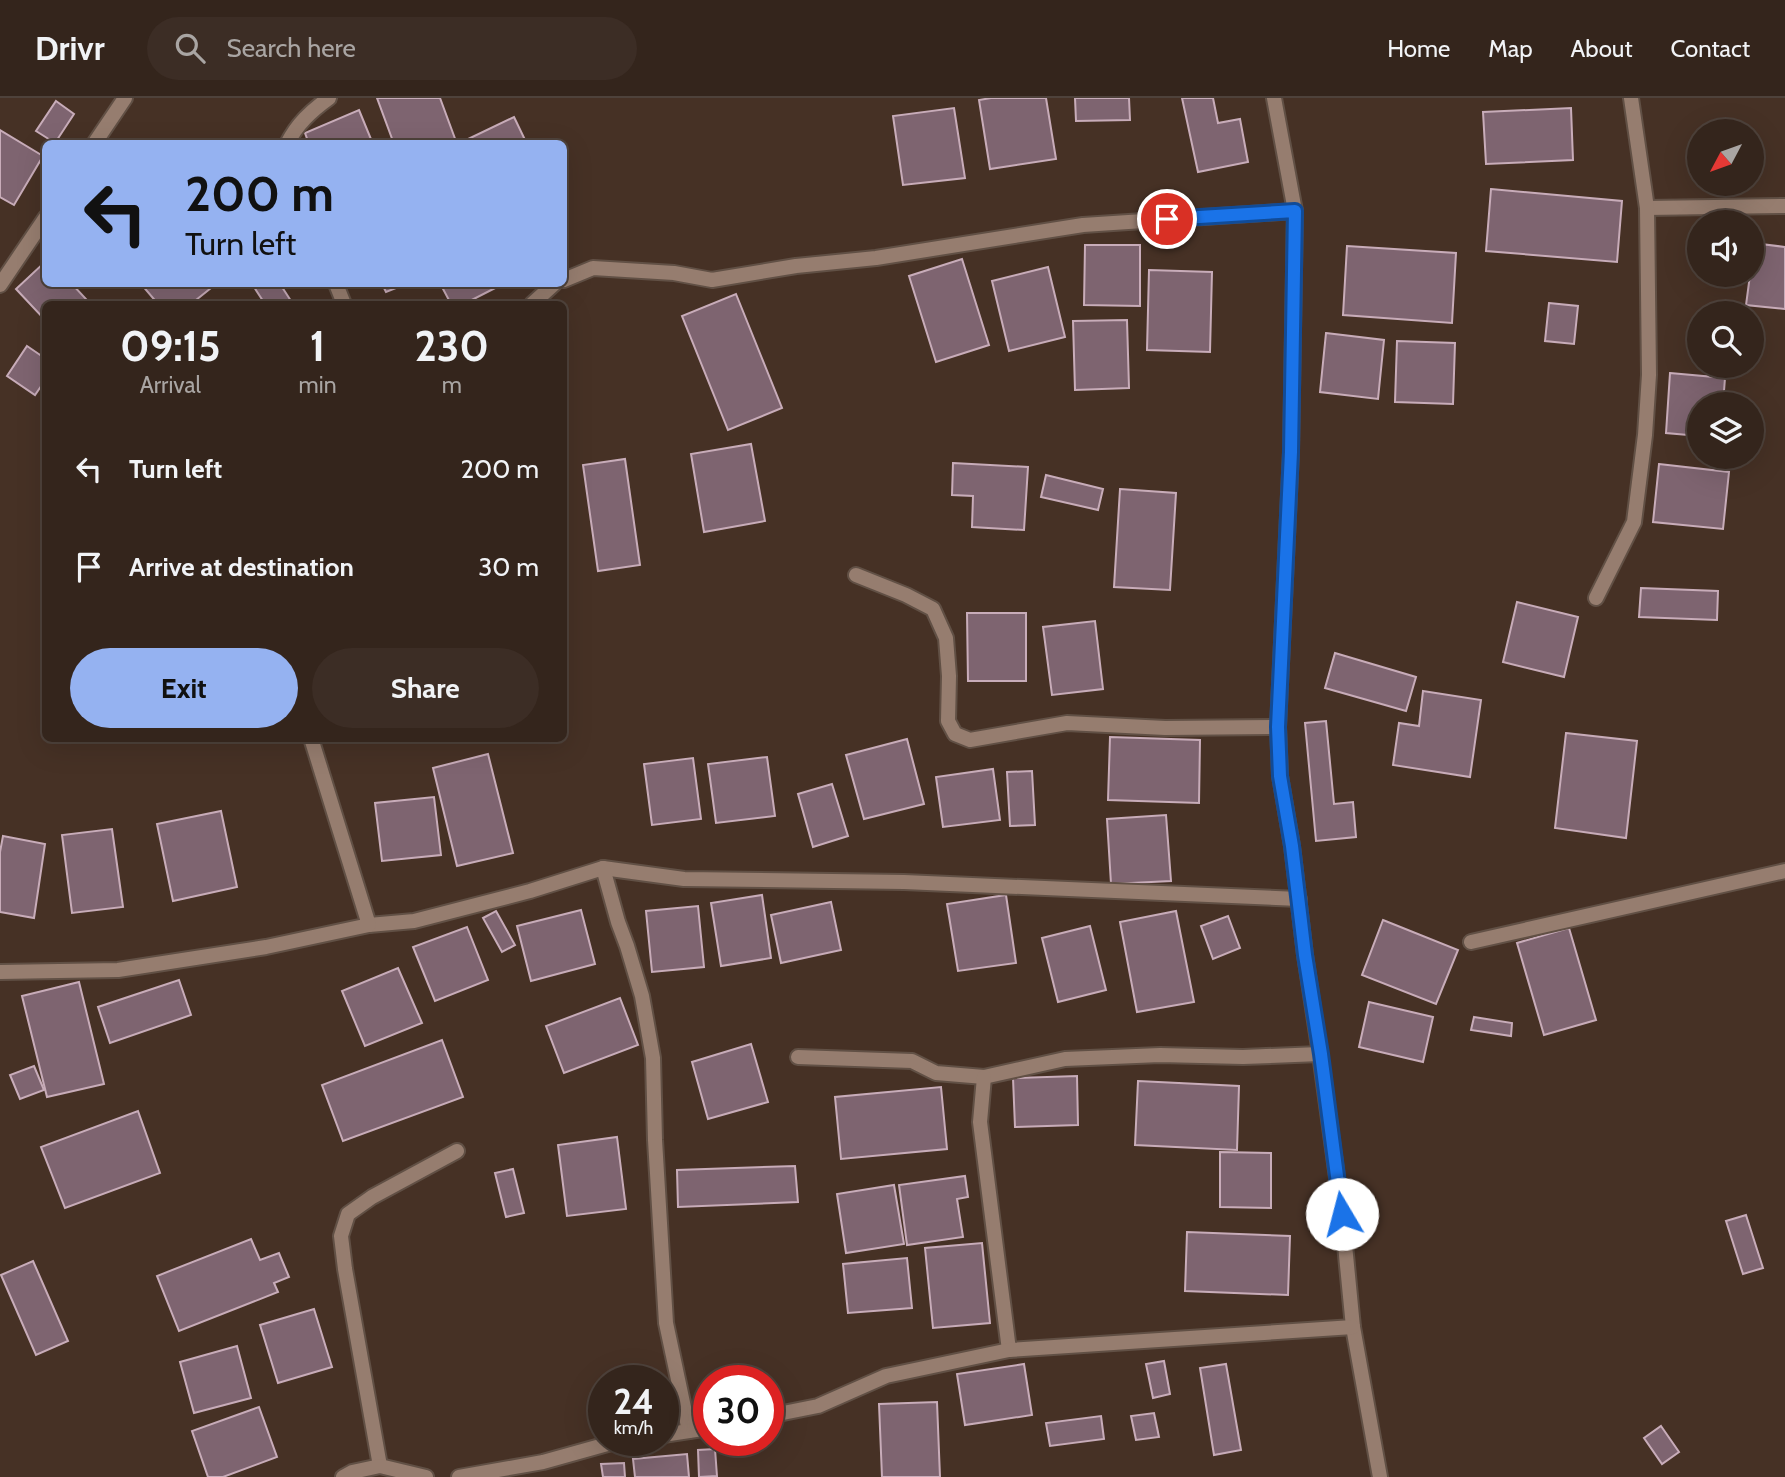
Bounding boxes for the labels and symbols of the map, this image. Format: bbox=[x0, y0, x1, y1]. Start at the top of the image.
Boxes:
north arrow bbox=[1687, 119, 1764, 196]
pin bbox=[1137, 189, 1197, 249]
position arrow bbox=[1305, 1177, 1379, 1251]
speed limit sign: 30 bbox=[693, 1365, 784, 1456]

